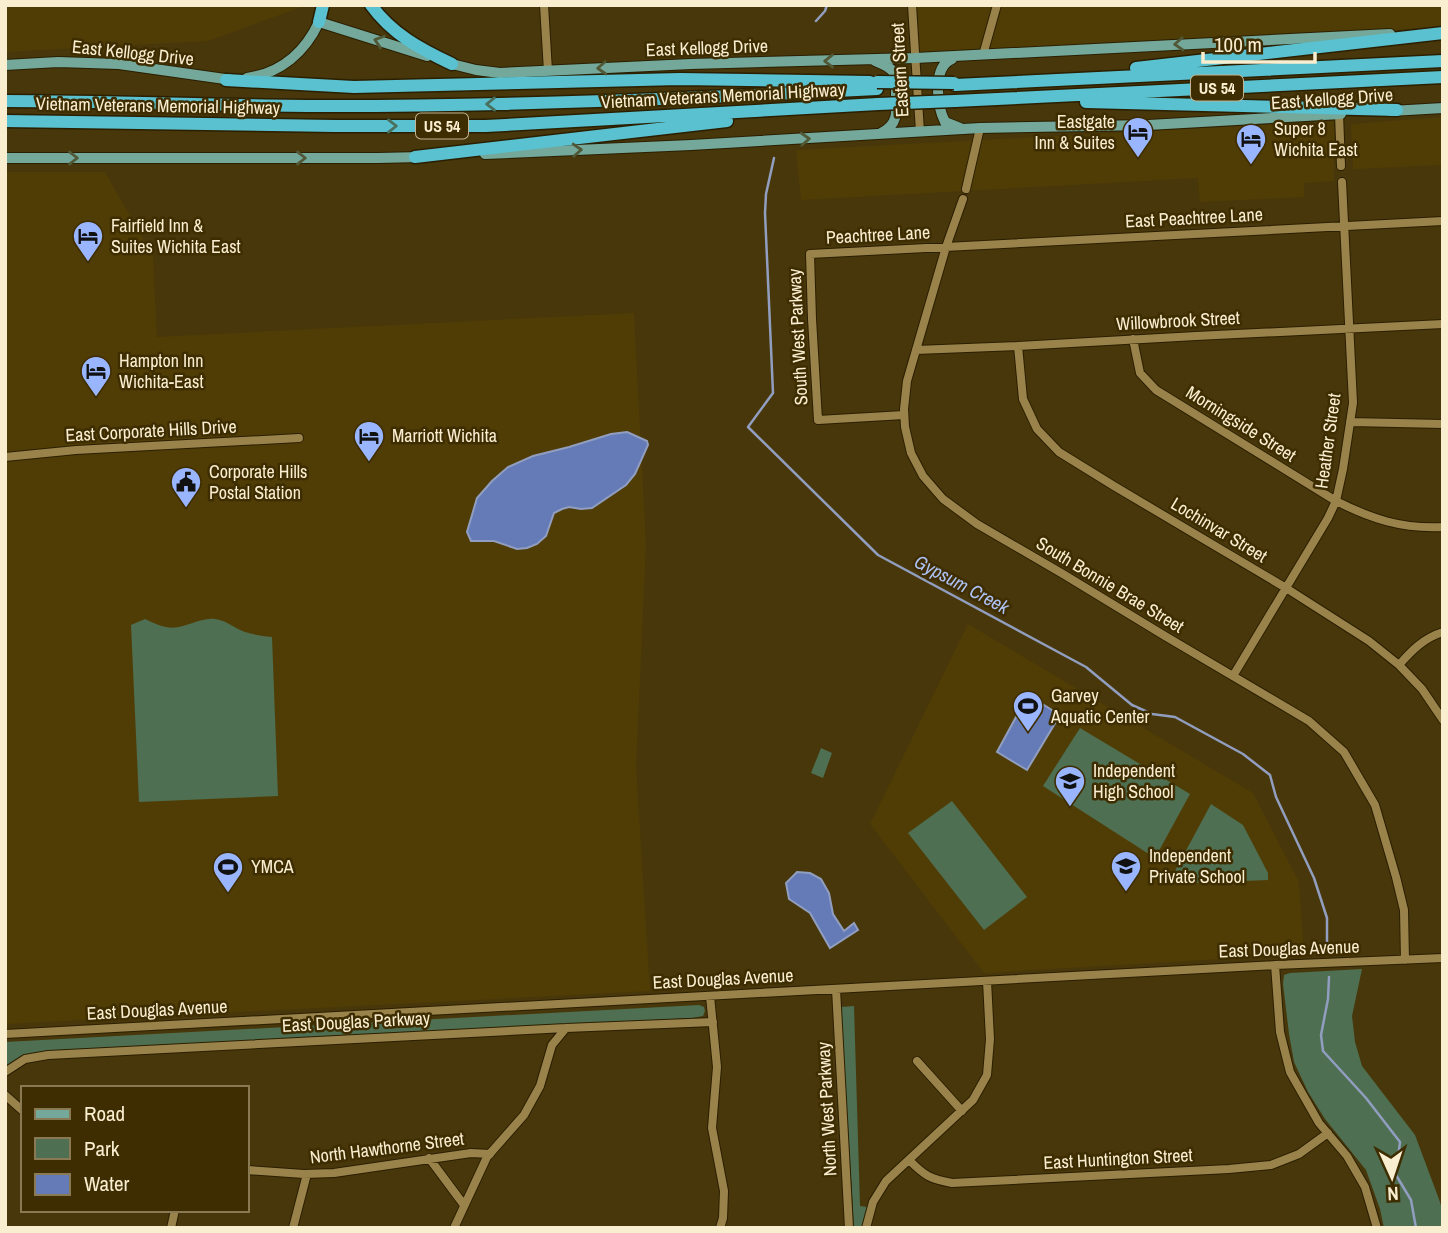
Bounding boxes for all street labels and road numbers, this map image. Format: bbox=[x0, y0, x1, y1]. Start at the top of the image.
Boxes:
street label: Eastern Street bbox=[885, 22, 914, 118]
street label: East Kellogg Drive bbox=[645, 33, 769, 62]
street label: East Kellogg Drive bbox=[71, 34, 195, 71]
road number: US 54 bbox=[1191, 76, 1243, 100]
street label: Vietnam Veterans Memorial Highway bbox=[600, 77, 846, 114]
street label: East Kellogg Drive bbox=[1270, 82, 1394, 115]
street label: Vietnam Veterans Memorial Highway bbox=[36, 91, 281, 120]
road number: US 54 bbox=[416, 114, 468, 138]
street label: East Peachtree Lane bbox=[1124, 201, 1263, 234]
street label: Peachtree Lane bbox=[825, 219, 931, 250]
street label: South West Parkway bbox=[781, 267, 814, 406]
street label: Willowbrook Street bbox=[1115, 305, 1240, 336]
street label: Morningside Street bbox=[1181, 380, 1301, 467]
street label: Heather Street bbox=[1308, 392, 1347, 490]
street label: East Corporate Hills Drive bbox=[65, 414, 237, 447]
street label: Lochinvar Street bbox=[1166, 491, 1272, 568]
street label: South Bonnie Brae Street bbox=[1032, 531, 1189, 639]
street label: East Douglas Avenue bbox=[1218, 934, 1360, 963]
street label: East Douglas Avenue bbox=[652, 962, 794, 995]
street label: East Douglas Avenue bbox=[86, 993, 228, 1026]
street label: East Douglas Parkway bbox=[281, 1005, 431, 1038]
street label: North West Parkway bbox=[810, 1041, 842, 1177]
street label: North Hawthorne Street bbox=[308, 1126, 465, 1169]
street label: East Huntington Street bbox=[1043, 1142, 1193, 1175]

